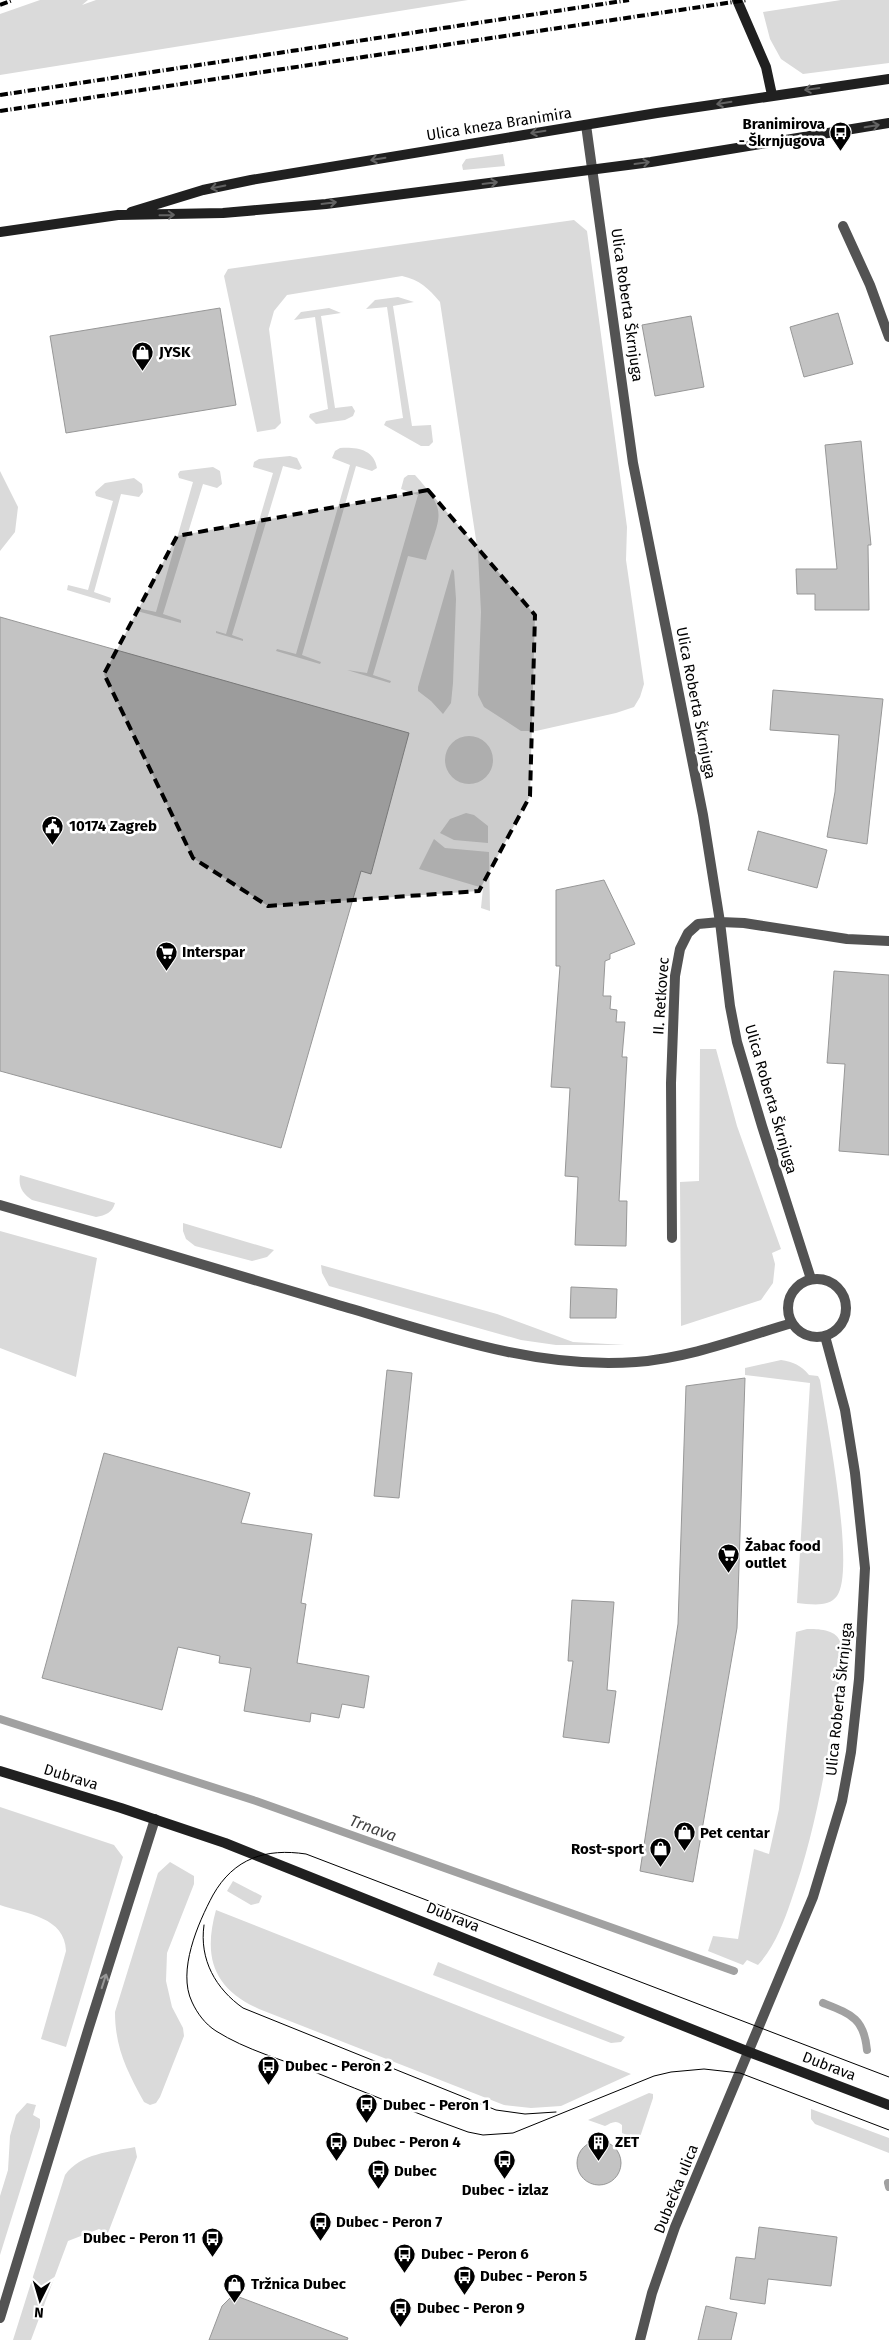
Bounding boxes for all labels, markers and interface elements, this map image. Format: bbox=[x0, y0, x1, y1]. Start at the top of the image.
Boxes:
one-way arrow bbox=[804, 85, 820, 95]
one-way arrow bbox=[717, 98, 733, 108]
street label: Ulica kneza Branimira bbox=[425, 104, 573, 144]
place label: Branimirova - Škrnjugova bbox=[739, 115, 825, 150]
bus stop icon: Branimirova - Škrnjugova bbox=[829, 121, 853, 152]
one-way arrow bbox=[864, 121, 880, 131]
one-way arrow bbox=[531, 128, 547, 138]
one-way arrow bbox=[370, 154, 386, 164]
one-way arrow bbox=[634, 158, 650, 168]
one-way arrow bbox=[482, 178, 498, 188]
one-way arrow bbox=[210, 183, 226, 192]
one-way arrow bbox=[320, 198, 336, 208]
one-way arrow bbox=[158, 210, 175, 220]
street label: Ulica Roberta Škrnjuga bbox=[607, 227, 647, 383]
shop icon: JYSK bbox=[131, 340, 155, 371]
place label: JYSK bbox=[158, 343, 191, 361]
street label: Ulica Roberta Škrnjuga bbox=[672, 625, 720, 781]
public building icon: 10174 Zagreb bbox=[41, 814, 65, 845]
place label: 10174 Zagreb bbox=[69, 817, 157, 835]
supermarket icon: Interspar bbox=[154, 940, 178, 971]
place label: Interspar bbox=[182, 943, 246, 961]
street label: II. Retkovec bbox=[649, 957, 673, 1035]
street label: Ulica Roberta Škrnjuga bbox=[741, 1022, 801, 1176]
place label: Žabac food outlet bbox=[745, 1537, 821, 1572]
supermarket icon: Žabac food outlet bbox=[717, 1543, 741, 1574]
street label: Ulica Roberta Škrnjuga bbox=[822, 1621, 856, 1777]
street label: Dubrava bbox=[42, 1760, 100, 1794]
water label: Trnava bbox=[347, 1811, 399, 1845]
shop icon: Pet centar bbox=[672, 1821, 696, 1852]
place label: Pet centar bbox=[700, 1824, 771, 1842]
shop icon: Rost-sport bbox=[648, 1837, 672, 1868]
place label: Rost-sport bbox=[571, 1840, 644, 1858]
street label: Dubrava bbox=[424, 1898, 482, 1936]
one-way arrow bbox=[99, 1973, 109, 1989]
street label: Dubrava bbox=[800, 2048, 858, 2084]
bus stop icon: Dubec - Peron 2 bbox=[257, 2054, 281, 2085]
place label: Dubec - Peron 2 bbox=[285, 2057, 392, 2075]
bus stop icon: Dubec - Peron 1 bbox=[355, 2093, 379, 2124]
place label: Dubec - Peron 1 bbox=[383, 2096, 489, 2114]
bus stop icon: Dubec - Peron 4 bbox=[325, 2130, 349, 2161]
building icon: ZET bbox=[587, 2130, 611, 2161]
place label: Dubec - Peron 4 bbox=[353, 2133, 461, 2151]
place label: ZET bbox=[615, 2133, 640, 2151]
street label: Dubečka ulica bbox=[650, 2142, 702, 2236]
bus stop icon: Dubec - izlaz bbox=[493, 2149, 517, 2180]
bus stop icon: Dubec bbox=[366, 2159, 390, 2190]
place label: Dubec bbox=[394, 2162, 438, 2180]
place label: Dubec - izlaz bbox=[462, 2181, 548, 2199]
bus stop icon: Dubec - Peron 7 bbox=[308, 2210, 332, 2241]
place label: Dubec - Peron 7 bbox=[336, 2213, 442, 2231]
bus stop icon: Dubec - Peron 11 bbox=[200, 2226, 224, 2257]
place label: Dubec - Peron 11 bbox=[83, 2229, 196, 2247]
bus stop icon: Dubec - Peron 6 bbox=[393, 2242, 417, 2273]
place label: Dubec - Peron 6 bbox=[421, 2245, 529, 2263]
bus stop icon: Dubec - Peron 5 bbox=[452, 2264, 476, 2295]
place label: Dubec - Peron 5 bbox=[480, 2267, 587, 2285]
shop icon: Tržnica Dubec bbox=[223, 2272, 247, 2303]
north arrow bbox=[15, 2275, 65, 2325]
place label: Tržnica Dubec bbox=[251, 2275, 347, 2293]
bus stop icon: Dubec - Peron 9 bbox=[389, 2296, 413, 2327]
place label: Dubec - Peron 9 bbox=[417, 2299, 525, 2317]
text: N bbox=[34, 2304, 44, 2321]

